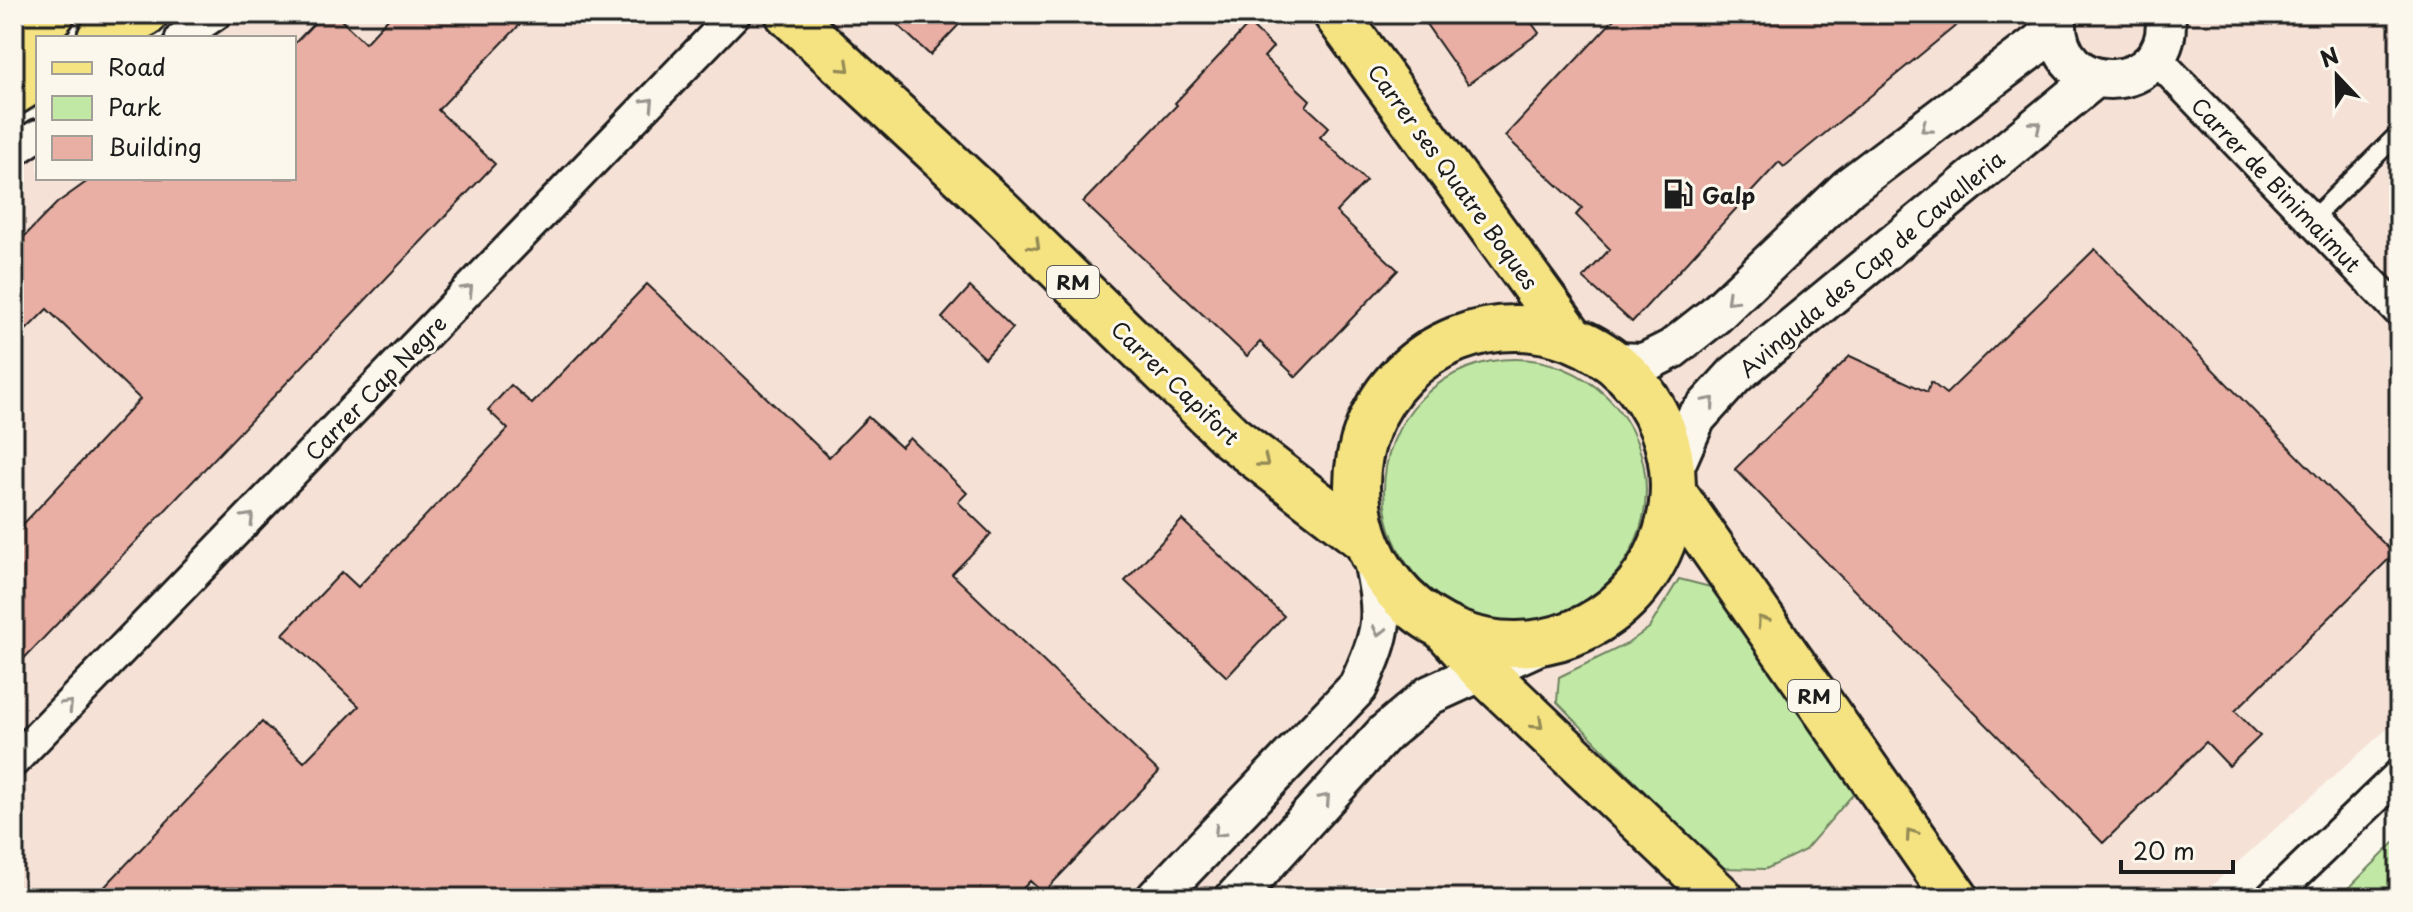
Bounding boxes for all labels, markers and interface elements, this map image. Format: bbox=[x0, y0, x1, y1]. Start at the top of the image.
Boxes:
legend bbox=[36, 36, 296, 180]
north arrow bbox=[2297, 36, 2377, 116]
text: N bbox=[2315, 38, 2343, 75]
text: Road bbox=[108, 48, 166, 84]
street label: Carrer ses Quatre Boques bbox=[1361, 56, 1547, 296]
one-way arrow bbox=[836, 58, 850, 72]
text: Park bbox=[108, 88, 162, 124]
street label: Carrer de Binimaimut bbox=[2184, 89, 2370, 279]
one-way arrow bbox=[640, 98, 654, 112]
one-way arrow bbox=[1921, 119, 1935, 133]
one-way arrow bbox=[2027, 121, 2042, 136]
text: Building bbox=[108, 128, 202, 164]
street label: Avinguda des Cap de Cavalleria bbox=[1731, 142, 2011, 384]
fuel station icon: Galp bbox=[1661, 177, 1695, 211]
place label: Galp bbox=[1702, 178, 1755, 211]
one-way arrow bbox=[1026, 235, 1040, 250]
road number: RM bbox=[1047, 266, 1099, 298]
one-way arrow bbox=[459, 285, 473, 300]
one-way arrow bbox=[1726, 290, 1740, 305]
street label: Carrer Cap Negre bbox=[297, 307, 453, 467]
street label: Carrer Capifort bbox=[1104, 312, 1248, 452]
one-way arrow bbox=[1700, 397, 1715, 412]
one-way arrow bbox=[1255, 452, 1270, 466]
one-way arrow bbox=[240, 513, 254, 527]
one-way arrow bbox=[1757, 615, 1772, 629]
one-way arrow bbox=[1371, 624, 1388, 638]
road number: RM bbox=[1788, 680, 1840, 712]
one-way arrow bbox=[59, 700, 73, 714]
one-way arrow bbox=[1529, 714, 1543, 729]
one-way arrow bbox=[1315, 794, 1330, 808]
one-way arrow bbox=[1215, 822, 1229, 837]
scale bar bbox=[2121, 824, 2233, 874]
one-way arrow bbox=[1906, 829, 1920, 843]
text: 20 m bbox=[2133, 832, 2195, 868]

